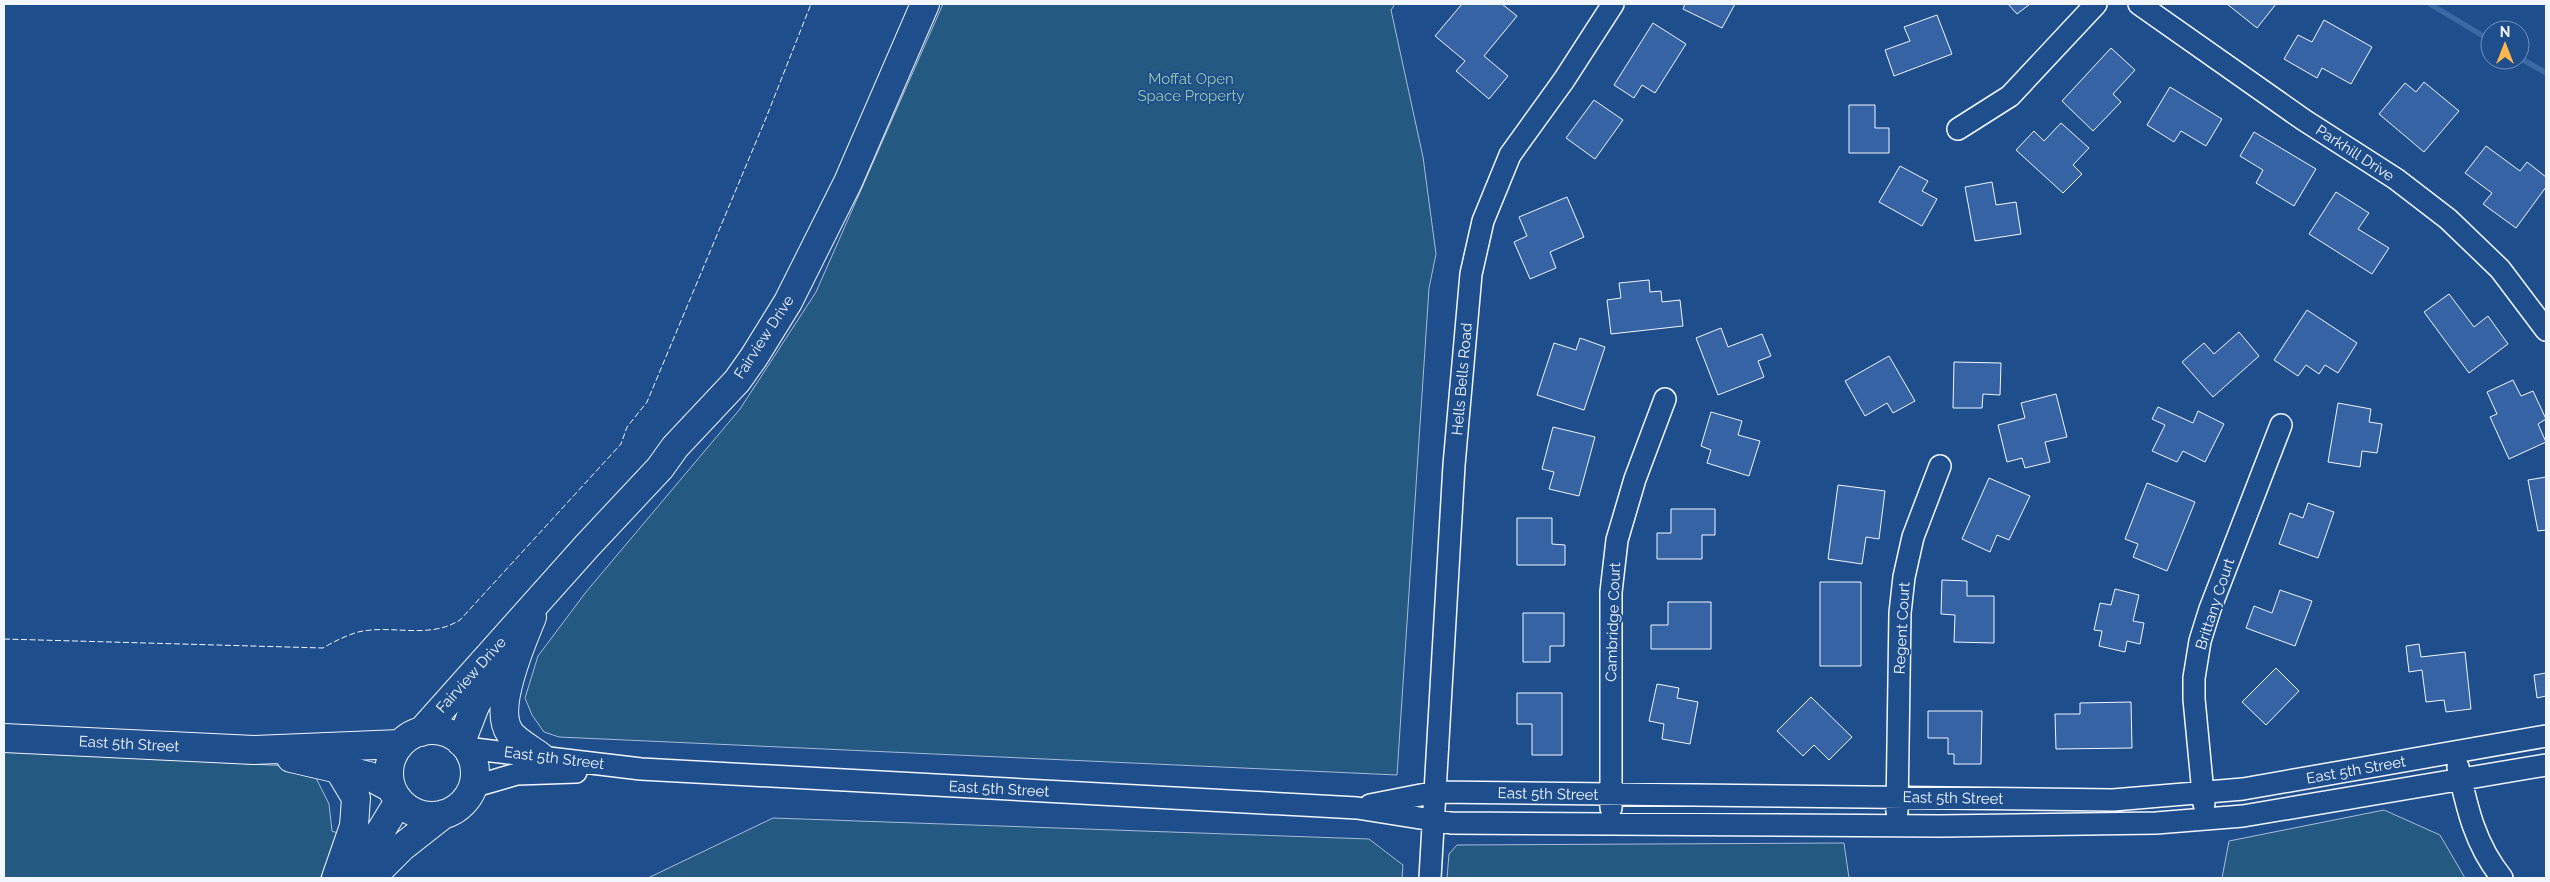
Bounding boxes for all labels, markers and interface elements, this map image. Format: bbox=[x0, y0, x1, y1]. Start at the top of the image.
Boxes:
north arrow bbox=[2480, 20, 2530, 70]
text: N bbox=[2500, 24, 2510, 40]
park label: Moffat Open Space Property bbox=[1137, 70, 1245, 105]
street label: Parkhill Drive bbox=[2312, 121, 2398, 185]
street label: Fairview Drive bbox=[730, 292, 798, 382]
street label: Hells Bells Road bbox=[1448, 322, 1476, 436]
street label: Brittany Court bbox=[2192, 556, 2238, 652]
street label: Cambridge Court bbox=[1602, 562, 1624, 682]
street label: Regent Court bbox=[1891, 581, 1913, 675]
street label: Fairview Drive bbox=[432, 633, 510, 717]
street label: East 5th Street bbox=[78, 732, 180, 756]
street label: East 5th Street bbox=[503, 743, 605, 773]
street label: East 5th Street bbox=[2305, 752, 2407, 788]
street label: East 5th Street bbox=[948, 777, 1050, 801]
street label: East 5th Street bbox=[1497, 784, 1599, 804]
street label: East 5th Street bbox=[1902, 788, 2004, 808]

